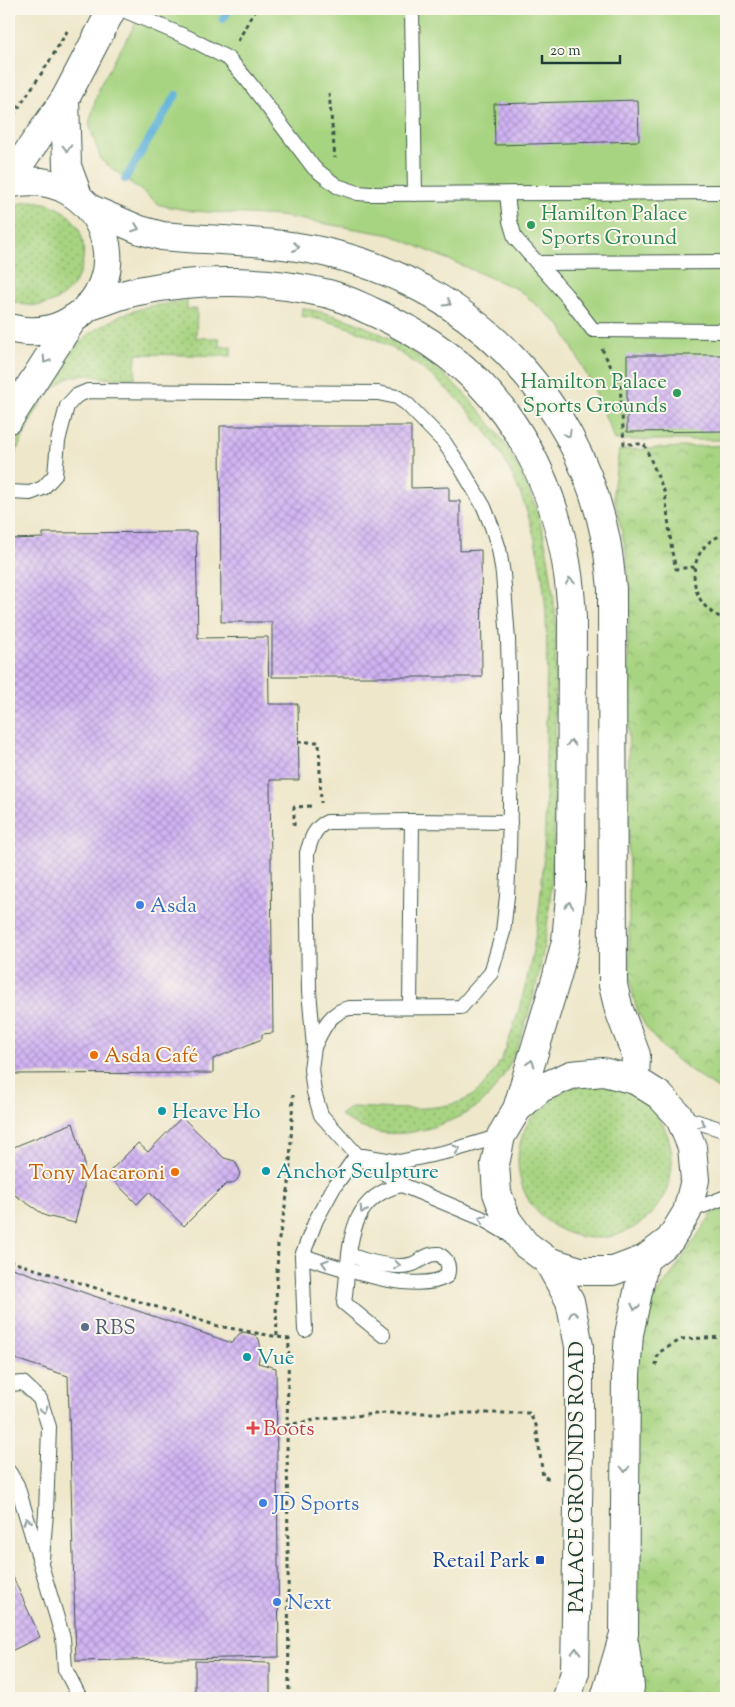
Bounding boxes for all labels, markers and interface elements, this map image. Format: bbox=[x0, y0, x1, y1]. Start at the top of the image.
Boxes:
scale bar bbox=[542, 32, 620, 64]
text: 20 m bbox=[550, 41, 581, 62]
one-way arrow bbox=[62, 144, 72, 152]
place label: Hamilton Palace Sports Ground bbox=[541, 200, 688, 254]
marker: Hamilton Palace Sports Ground bbox=[525, 219, 537, 231]
one-way arrow bbox=[131, 222, 139, 232]
one-way arrow bbox=[293, 241, 301, 252]
one-way arrow bbox=[442, 297, 451, 307]
one-way arrow bbox=[43, 354, 52, 363]
place label: Hamilton Palace Sports Grounds bbox=[520, 368, 667, 422]
marker: Hamilton Palace Sports Grounds bbox=[671, 387, 683, 399]
one-way arrow bbox=[562, 429, 572, 438]
one-way arrow bbox=[565, 576, 576, 584]
one-way arrow bbox=[566, 739, 577, 747]
place label: Asda bbox=[150, 892, 197, 922]
marker: Asda bbox=[134, 899, 146, 911]
one-way arrow bbox=[564, 901, 575, 909]
place label: Asda Café bbox=[104, 1042, 198, 1072]
marker: Asda Café bbox=[88, 1049, 100, 1061]
one-way arrow bbox=[525, 1059, 535, 1067]
place label: Heave Ho bbox=[172, 1098, 261, 1128]
marker: Heave Ho bbox=[156, 1105, 168, 1117]
one-way arrow bbox=[698, 1118, 706, 1128]
one-way arrow bbox=[452, 1145, 460, 1155]
place label: Anchor Sculpture bbox=[276, 1158, 439, 1188]
place label: Tony Macaroni bbox=[29, 1159, 165, 1189]
marker: Anchor Sculpture bbox=[260, 1165, 272, 1177]
marker: Tony Macaroni bbox=[169, 1166, 181, 1178]
one-way arrow bbox=[359, 1205, 369, 1214]
one-way arrow bbox=[479, 1215, 488, 1225]
one-way arrow bbox=[322, 1259, 330, 1269]
one-way arrow bbox=[393, 1259, 401, 1270]
one-way arrow bbox=[630, 1303, 640, 1312]
one-way arrow bbox=[568, 1309, 578, 1318]
place label: RBS bbox=[95, 1314, 136, 1344]
marker: RBS bbox=[79, 1321, 91, 1333]
street label: PALACE GROUNDS ROAD bbox=[563, 1341, 593, 1613]
place label: Vue bbox=[257, 1344, 295, 1374]
marker: Vue bbox=[241, 1351, 253, 1363]
one-way arrow bbox=[38, 1405, 48, 1413]
place label: Boots bbox=[263, 1415, 315, 1445]
marker: Boots bbox=[247, 1422, 259, 1434]
one-way arrow bbox=[620, 1466, 630, 1473]
place label: JD Sports bbox=[272, 1490, 359, 1520]
marker: JD Sports bbox=[257, 1497, 269, 1509]
one-way arrow bbox=[23, 1517, 33, 1526]
place label: Retail Park bbox=[433, 1547, 531, 1577]
marker: Retail Park bbox=[534, 1554, 546, 1566]
place label: Next bbox=[287, 1589, 332, 1619]
marker: Next bbox=[271, 1596, 283, 1608]
one-way arrow bbox=[571, 1647, 581, 1654]

